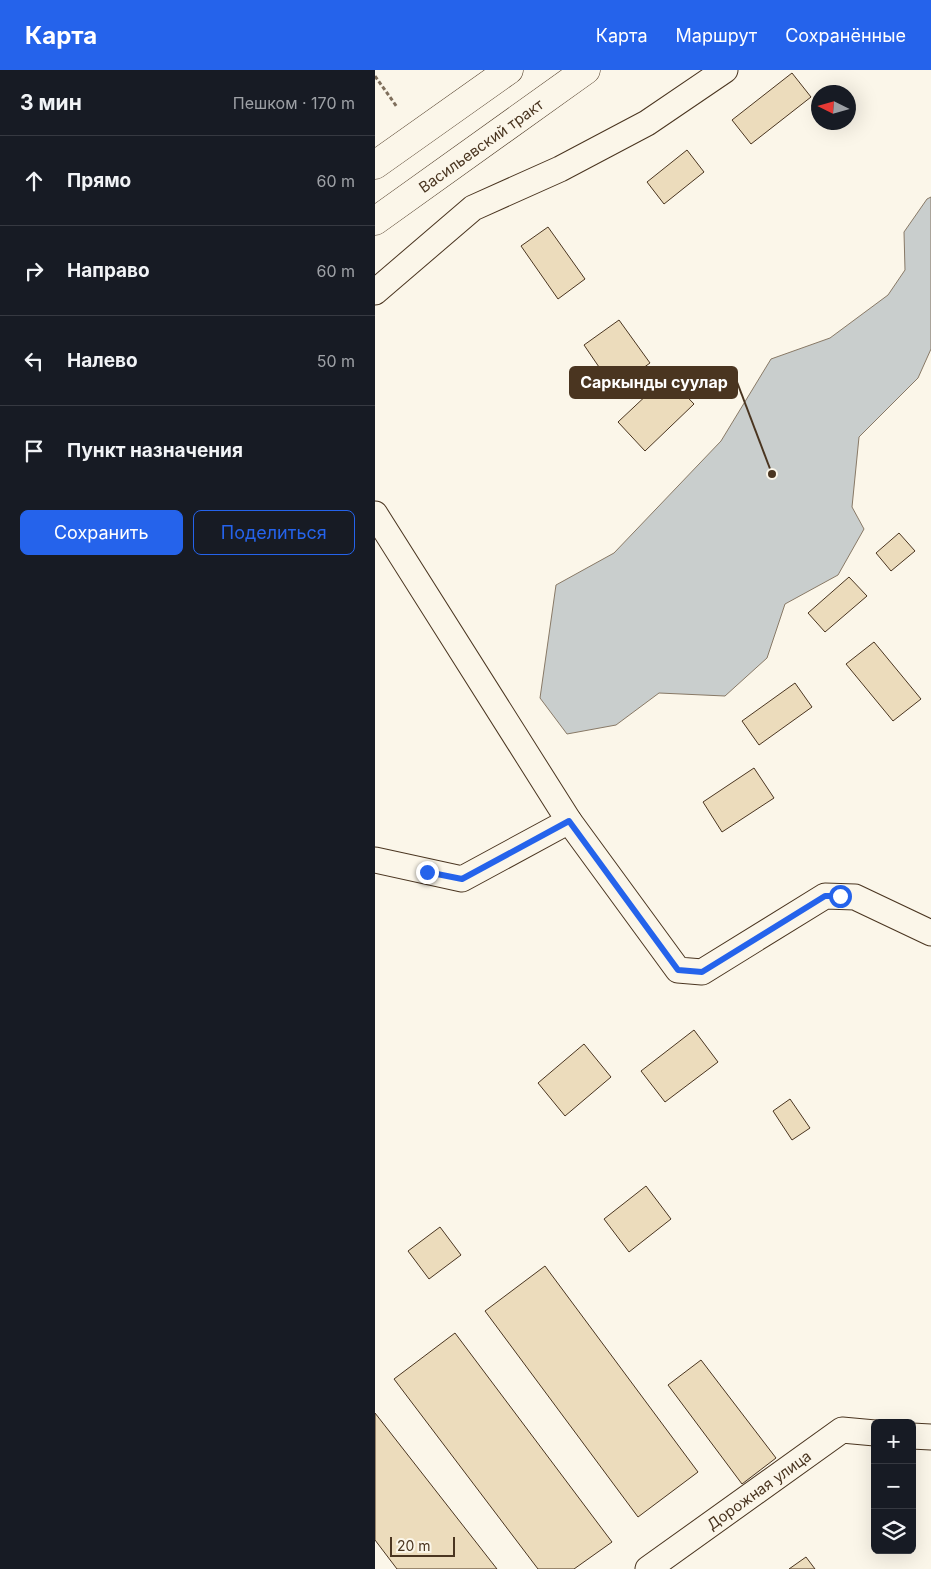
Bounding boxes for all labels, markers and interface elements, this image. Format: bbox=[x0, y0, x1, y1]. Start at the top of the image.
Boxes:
text: Карта bbox=[25, 21, 97, 50]
text: Карта bbox=[596, 25, 648, 46]
text: Маршрут bbox=[676, 25, 757, 46]
text: Сохранённые bbox=[785, 25, 906, 46]
north arrow bbox=[811, 85, 856, 130]
text: 3 мин bbox=[20, 90, 82, 115]
text: Пешком · 170 m bbox=[233, 93, 355, 113]
street label: Васильевский тракт bbox=[415, 94, 547, 196]
icon: ahead bbox=[20, 167, 48, 195]
text: Прямо bbox=[67, 169, 131, 192]
text: 60 m bbox=[316, 171, 355, 191]
icon: right bbox=[20, 257, 48, 285]
text: Направо bbox=[67, 259, 150, 282]
text: 60 m bbox=[316, 261, 355, 281]
icon: left bbox=[20, 347, 48, 375]
text: Налево bbox=[67, 349, 138, 372]
text: 50 m bbox=[317, 351, 355, 371]
callout: Саркынды суулар bbox=[570, 367, 737, 398]
text: Саркынды суулар bbox=[580, 372, 728, 392]
icon: arrive bbox=[20, 437, 48, 465]
text: Пункт назначения bbox=[67, 439, 243, 462]
button: Сохранить bbox=[20, 510, 183, 555]
button: Поделиться bbox=[193, 510, 355, 555]
route end bbox=[416, 861, 439, 884]
route start bbox=[829, 885, 852, 908]
map controls bbox=[871, 1419, 916, 1554]
button: + bbox=[871, 1419, 916, 1464]
street label: Дорожная улица bbox=[703, 1446, 814, 1534]
button: − bbox=[871, 1464, 916, 1509]
button: layers bbox=[871, 1509, 916, 1554]
scale bar bbox=[390, 1534, 455, 1557]
text: 20 m bbox=[397, 1537, 431, 1554]

